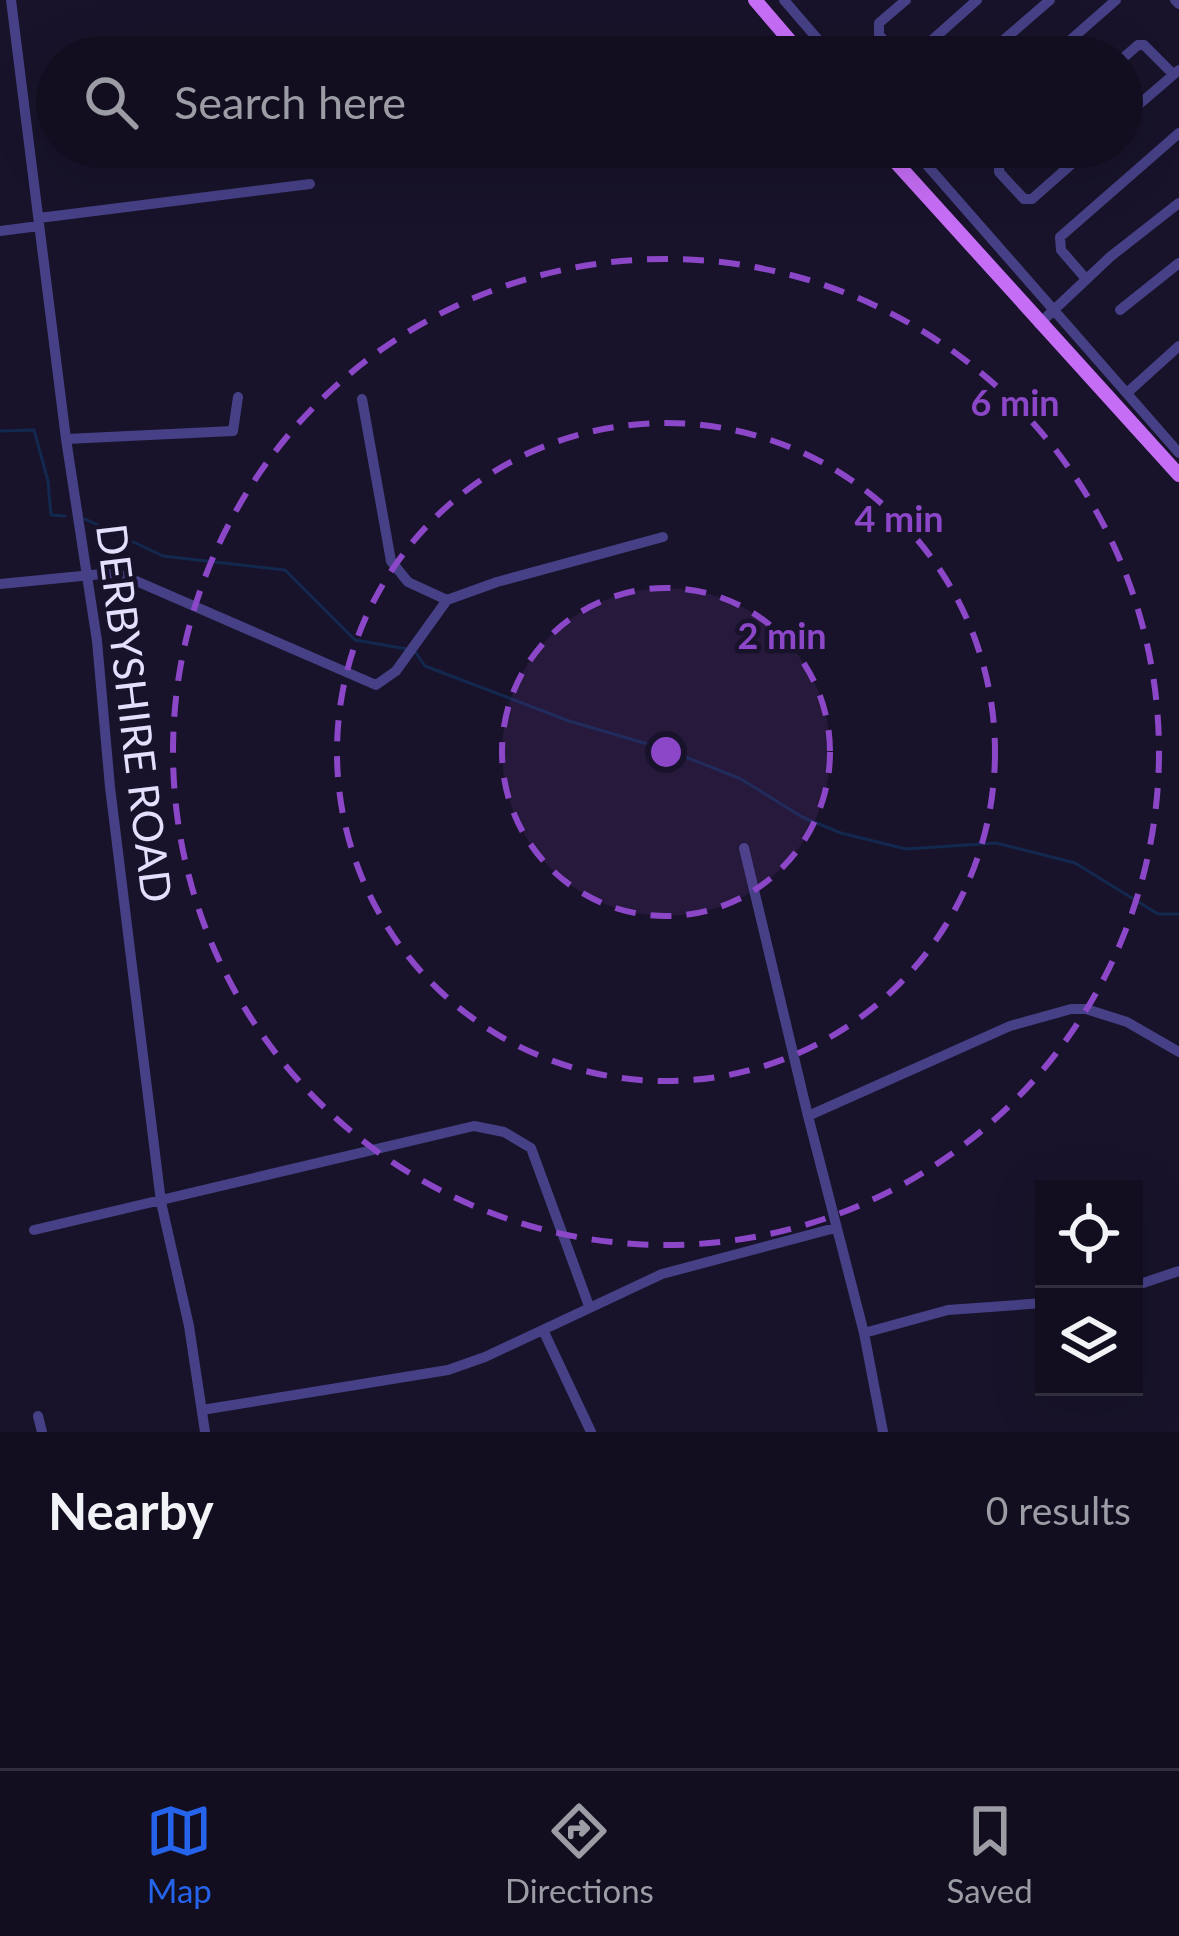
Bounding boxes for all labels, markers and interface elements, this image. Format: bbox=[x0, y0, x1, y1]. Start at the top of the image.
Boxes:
search box bbox=[36, 36, 1143, 168]
icon: search bbox=[78, 69, 144, 135]
text: Search here bbox=[174, 75, 406, 129]
text: 6 min bbox=[970, 380, 1060, 424]
text: 4 min bbox=[854, 496, 944, 540]
street label: DERBYSHIRE ROAD bbox=[87, 521, 183, 905]
text: 2 min bbox=[737, 613, 827, 657]
centre of rings bbox=[645, 731, 687, 773]
map controls bbox=[1035, 1180, 1143, 1396]
button: locate bbox=[1035, 1180, 1143, 1288]
button: layers bbox=[1035, 1288, 1143, 1396]
text: Nearby bbox=[48, 1480, 214, 1541]
text: 0 results bbox=[986, 1487, 1131, 1533]
tab: Map bbox=[146, 1798, 212, 1910]
tab: Directions bbox=[505, 1798, 654, 1910]
tab: Saved bbox=[946, 1798, 1033, 1910]

